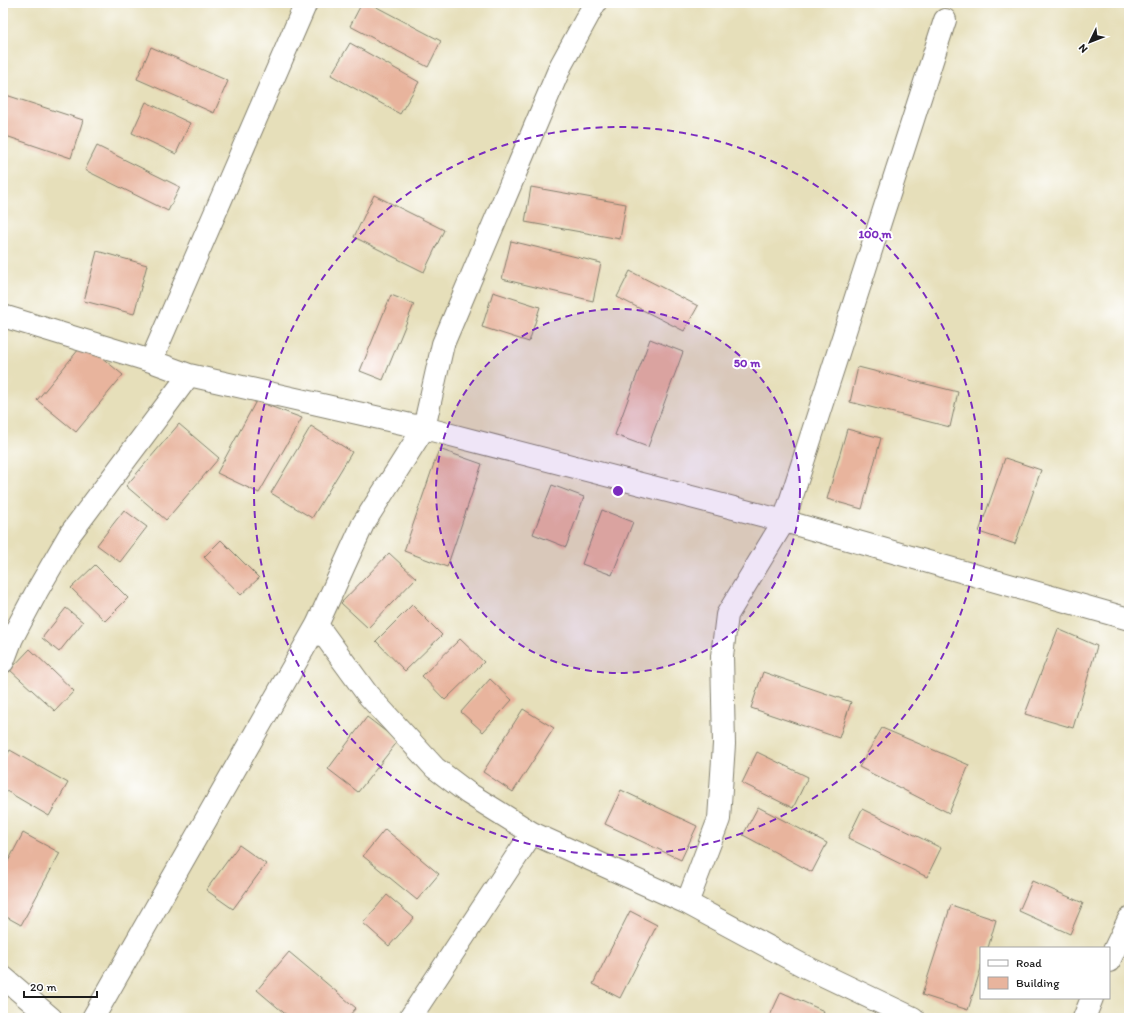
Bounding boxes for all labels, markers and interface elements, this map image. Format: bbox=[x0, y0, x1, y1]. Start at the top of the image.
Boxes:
north arrow bbox=[1070, 22, 1110, 62]
text: N bbox=[1076, 41, 1090, 56]
text: 100 m bbox=[858, 227, 892, 241]
text: 50 m bbox=[734, 356, 761, 370]
centre of rings bbox=[611, 484, 625, 498]
legend bbox=[980, 947, 1110, 999]
text: Road bbox=[1016, 956, 1042, 970]
scale bar bbox=[24, 973, 97, 999]
text: Building bbox=[1016, 976, 1060, 990]
text: 20 m bbox=[30, 980, 57, 994]

